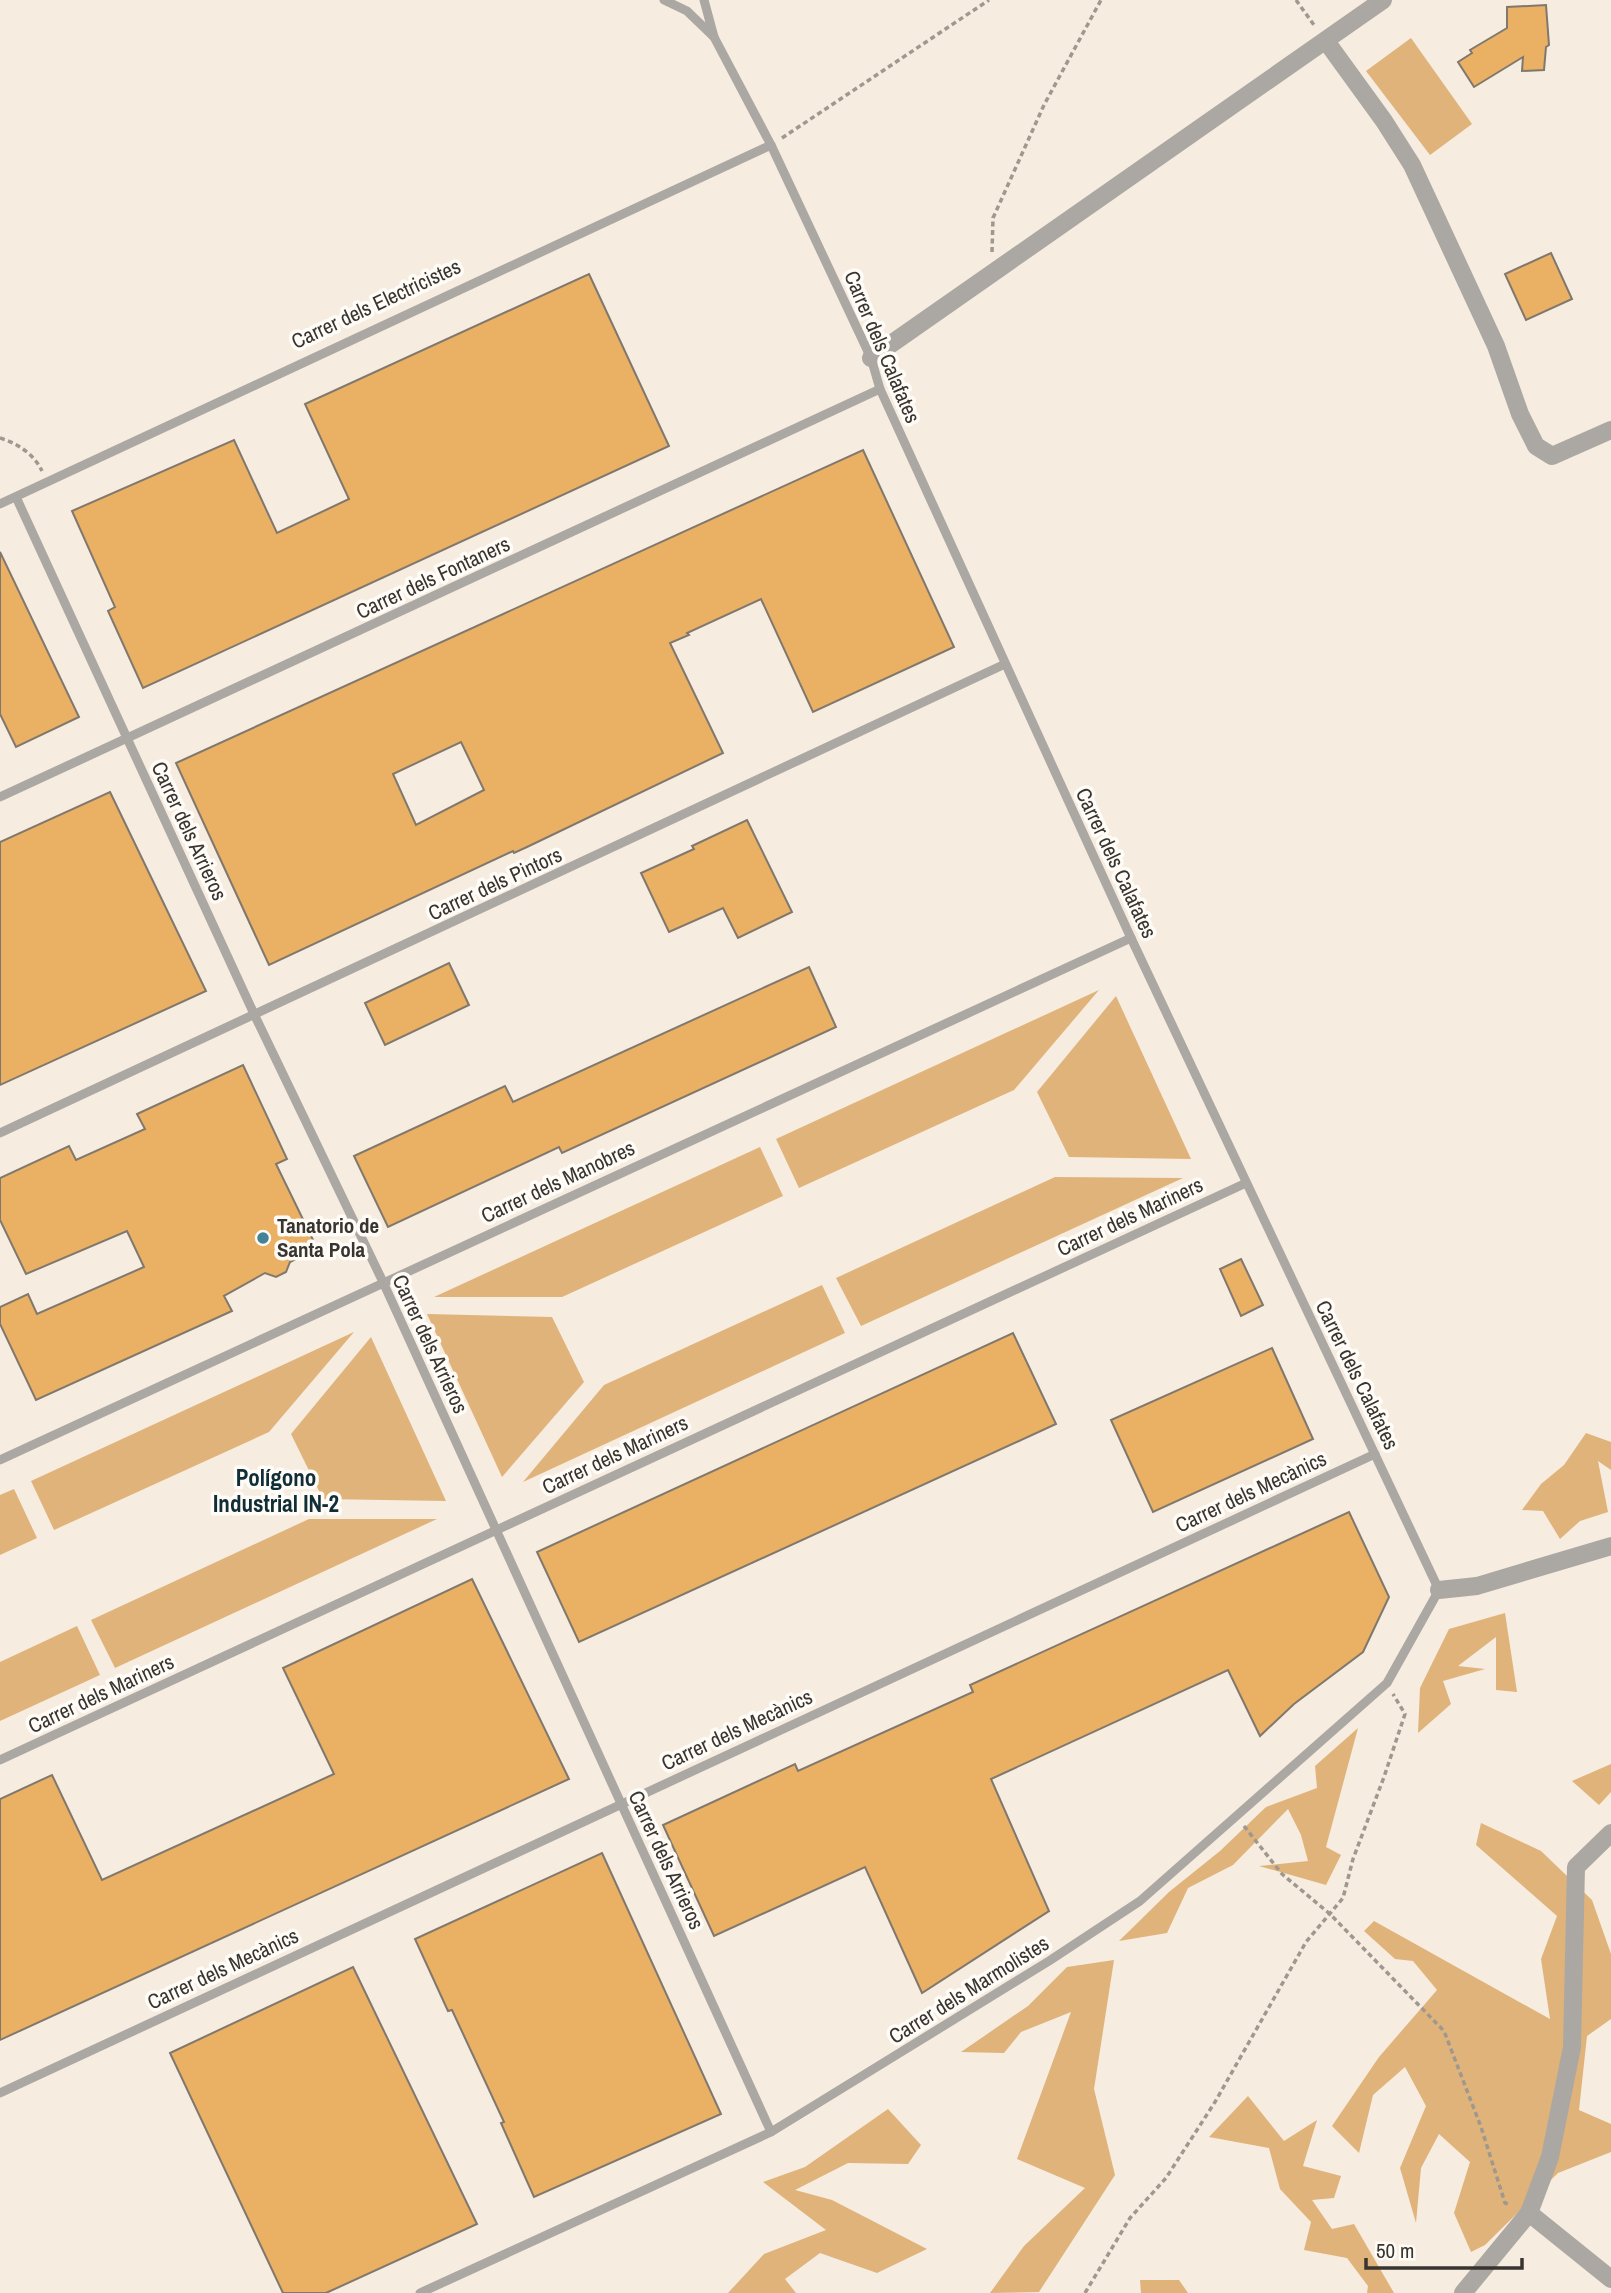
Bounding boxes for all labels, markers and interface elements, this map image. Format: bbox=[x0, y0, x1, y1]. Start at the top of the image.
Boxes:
street label: Carrer dels Electricistes bbox=[286, 252, 465, 356]
street label: Carrer dels Calafates bbox=[837, 266, 928, 427]
street label: Carrer dels Fontaners bbox=[351, 529, 514, 626]
street label: Carrer dels Arrieros bbox=[145, 757, 234, 905]
street label: Carrer dels Calafates bbox=[1069, 783, 1164, 943]
street label: Carrer dels Pintors bbox=[423, 840, 566, 927]
street label: Carrer dels Manobres bbox=[476, 1133, 639, 1230]
street label: Carrer dels Mariners bbox=[1052, 1170, 1207, 1263]
place label: Tanatorio de Santa Pola bbox=[277, 1211, 379, 1264]
marker: Tanatorio de Santa Pola bbox=[255, 1230, 271, 1246]
street label: Carrer dels Arrieros bbox=[386, 1270, 475, 1418]
street label: Carrer dels Calafates bbox=[1309, 1295, 1406, 1454]
street label: Carrer dels Mariners bbox=[537, 1408, 692, 1501]
street label: Carrer dels Mecànics bbox=[1171, 1444, 1331, 1539]
district label: Polígono Industrial IN-2 bbox=[213, 1462, 339, 1519]
street label: Carrer dels Mariners bbox=[23, 1647, 178, 1740]
street label: Carrer dels Mecànics bbox=[657, 1682, 817, 1777]
street label: Carrer dels Arrieros bbox=[622, 1786, 711, 1934]
street label: Carrer dels Mecànics bbox=[143, 1921, 303, 2016]
street label: Carrer dels Marmolistes bbox=[883, 1929, 1054, 2051]
scale bar bbox=[1366, 2226, 1522, 2270]
text: 50 m bbox=[1376, 2236, 1414, 2265]

